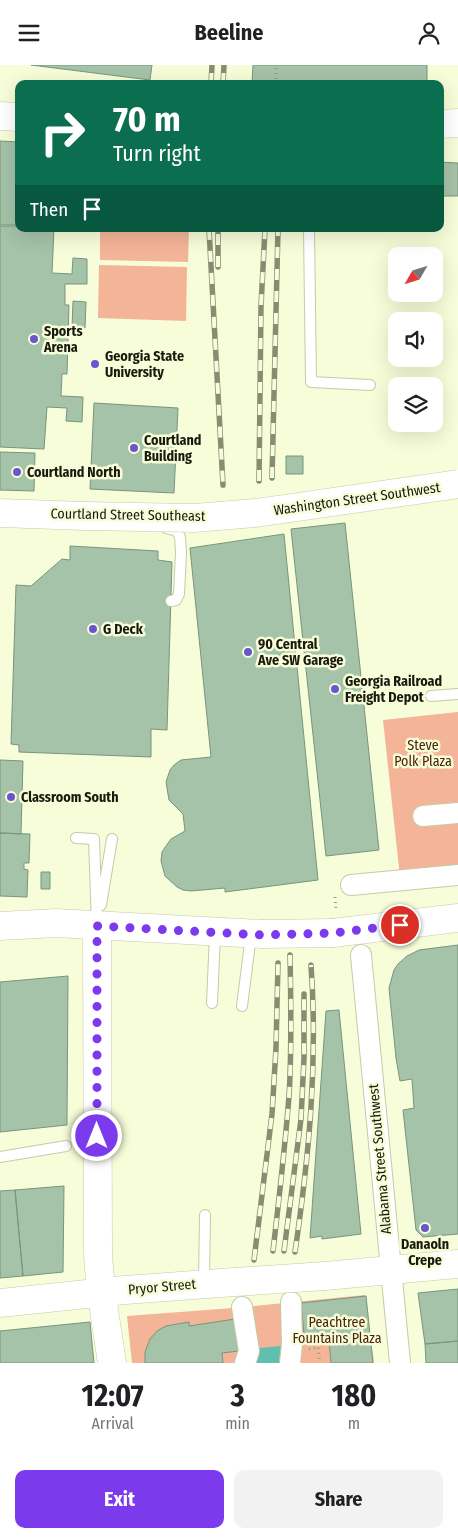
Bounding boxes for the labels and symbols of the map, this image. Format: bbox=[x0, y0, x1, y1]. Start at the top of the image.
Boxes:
north arrow bbox=[388, 247, 442, 303]
place label: Sports Arena bbox=[43, 323, 83, 356]
marker: Sports Arena bbox=[28, 333, 40, 345]
place label: Georgia State University bbox=[105, 348, 184, 381]
marker: Georgia State University bbox=[89, 358, 101, 370]
place label: Courtland Building bbox=[144, 432, 201, 465]
marker: Courtland Building bbox=[128, 442, 140, 454]
place label: Courtland North bbox=[27, 464, 121, 481]
marker: Courtland North bbox=[11, 466, 23, 478]
street label: Washington Street Southwest bbox=[273, 479, 442, 519]
street label: Courtland Street Southeast bbox=[50, 505, 206, 525]
place label: G Deck bbox=[103, 621, 144, 638]
marker: G Deck bbox=[87, 623, 99, 635]
place label: 90 Central Ave SW Garage bbox=[257, 636, 343, 669]
marker: 90 Central Ave SW Garage bbox=[242, 646, 254, 658]
place label: Georgia Railroad Freight Depot bbox=[345, 673, 442, 706]
marker: Georgia Railroad Freight Depot bbox=[329, 683, 341, 695]
park label: Steve Polk Plaza bbox=[394, 737, 452, 770]
place label: Classroom South bbox=[21, 789, 119, 806]
marker: Classroom South bbox=[5, 791, 17, 803]
pin bbox=[379, 904, 421, 946]
street label: Alabama Street Southwest bbox=[365, 1083, 395, 1235]
position arrow bbox=[70, 1109, 122, 1161]
marker: Danaoln Crepe bbox=[419, 1222, 431, 1234]
place label: Danaoln Crepe bbox=[401, 1236, 449, 1269]
street label: Pryor Street bbox=[127, 1276, 197, 1298]
park label: Peachtree Fountains Plaza bbox=[292, 1314, 382, 1347]

